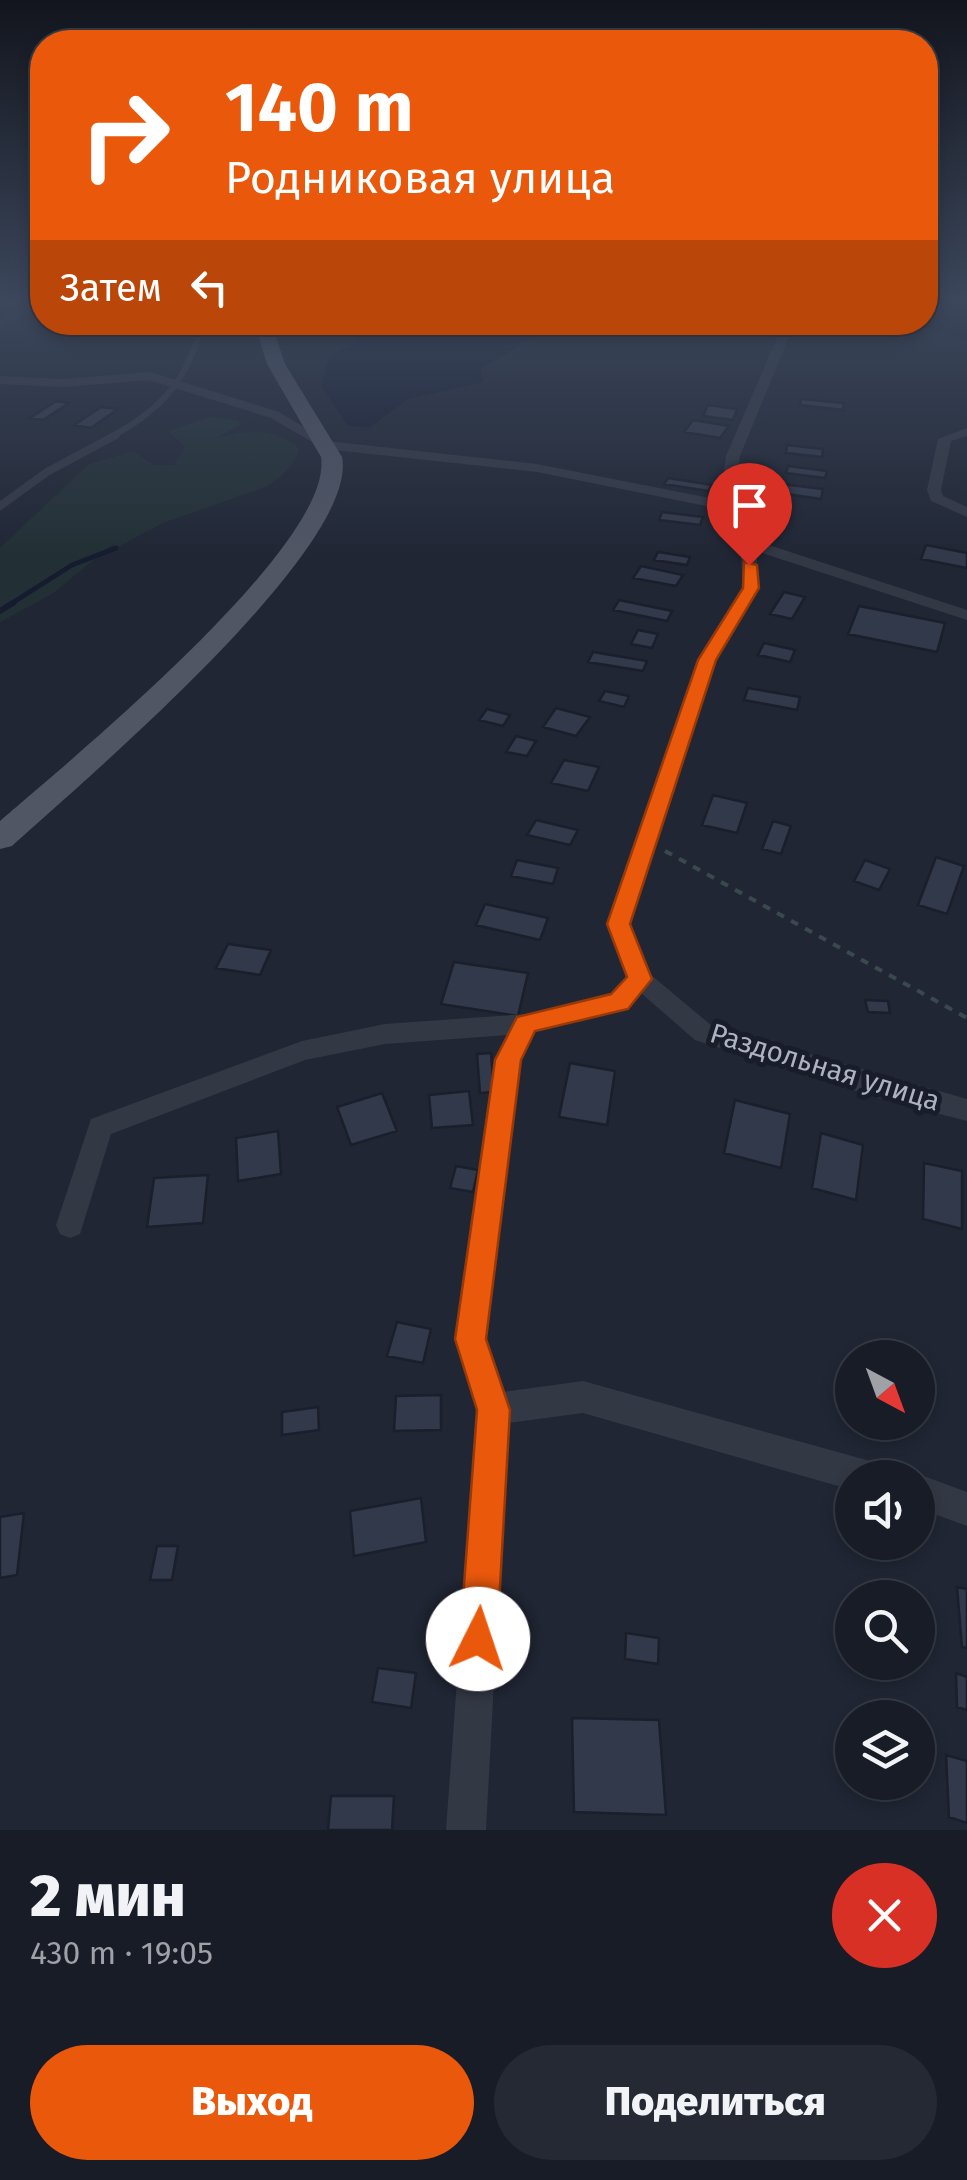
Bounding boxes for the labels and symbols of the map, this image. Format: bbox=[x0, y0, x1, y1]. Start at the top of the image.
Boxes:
pin bbox=[707, 463, 792, 566]
street label: Раздольная улица bbox=[706, 1016, 944, 1118]
north arrow bbox=[835, 1340, 935, 1440]
position arrow bbox=[426, 1587, 530, 1691]

